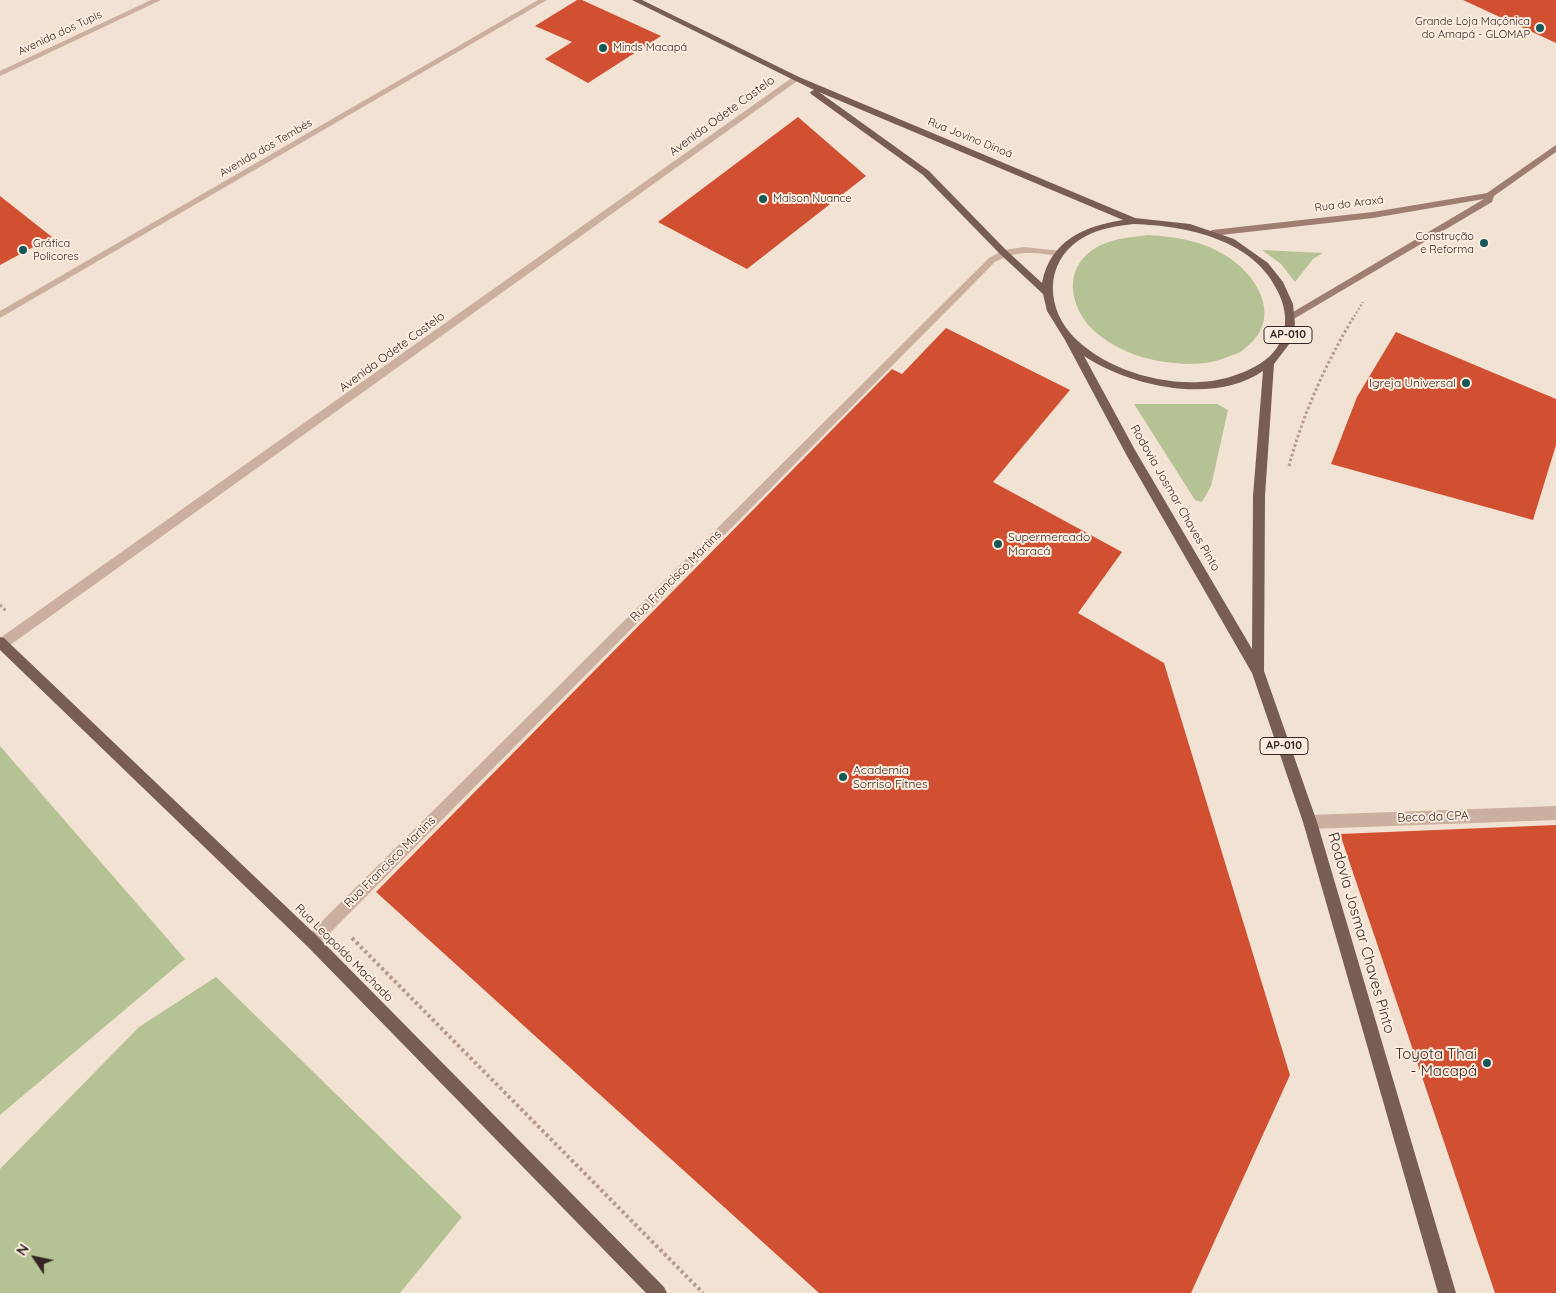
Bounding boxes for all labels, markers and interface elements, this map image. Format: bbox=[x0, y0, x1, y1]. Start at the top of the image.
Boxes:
street label: Avenida dos Tupis bbox=[16, 8, 104, 58]
place label: Grande Loja Maçônica do Amapá - GLOMAP bbox=[1415, 15, 1530, 41]
marker: Grande Loja Maçônica do Amapá - GLOMAP bbox=[1534, 22, 1546, 34]
place label: Minds Macapá bbox=[613, 41, 687, 55]
marker: Minds Macapá bbox=[597, 42, 609, 54]
street label: Avenida Odete Castelo bbox=[667, 73, 777, 159]
street label: Rua Jovino Dinoá bbox=[926, 115, 1014, 161]
street label: Avenida dos Tembés bbox=[217, 116, 315, 180]
place label: Maison Nuance bbox=[773, 192, 851, 206]
marker: Maison Nuance bbox=[757, 193, 769, 205]
street label: Rua do Araxá bbox=[1314, 193, 1384, 215]
place label: Construção e Reforma bbox=[1415, 230, 1474, 256]
place label: Gráfica Policores bbox=[33, 237, 79, 263]
marker: Construção e Reforma bbox=[1478, 237, 1490, 249]
marker: Gráfica Policores bbox=[17, 244, 29, 256]
street label: Avenida Odete Castelo bbox=[337, 309, 447, 395]
road number: AP-010 bbox=[1264, 326, 1312, 344]
place label: Igreja Universal bbox=[1369, 376, 1456, 390]
marker: Igreja Universal bbox=[1460, 377, 1472, 389]
street label: Rodovia Josmar Chaves Pinto bbox=[1127, 422, 1223, 574]
street label: Rua Francisco Martins bbox=[627, 527, 725, 625]
place label: Supermercado Maracá bbox=[1008, 530, 1090, 558]
marker: Supermercado Maracá bbox=[992, 538, 1004, 550]
road number: AP-010 bbox=[1260, 738, 1308, 754]
place label: Academia Sorriso Fitnes bbox=[853, 763, 928, 791]
marker: Academia Sorriso Fitnes bbox=[837, 771, 849, 783]
street label: Beco da CPA bbox=[1397, 809, 1469, 825]
street label: Rua Francisco Martins bbox=[341, 813, 439, 911]
street label: Rodovia Josmar Chaves Pinto bbox=[1324, 830, 1398, 1036]
street label: Rua Leopoldo Machado bbox=[292, 901, 396, 1005]
place label: Toyota Thai - Macapá bbox=[1395, 1045, 1477, 1080]
marker: Toyota Thai - Macapá bbox=[1481, 1057, 1493, 1069]
north arrow bbox=[10, 1233, 60, 1283]
text: N bbox=[12, 1240, 33, 1259]

